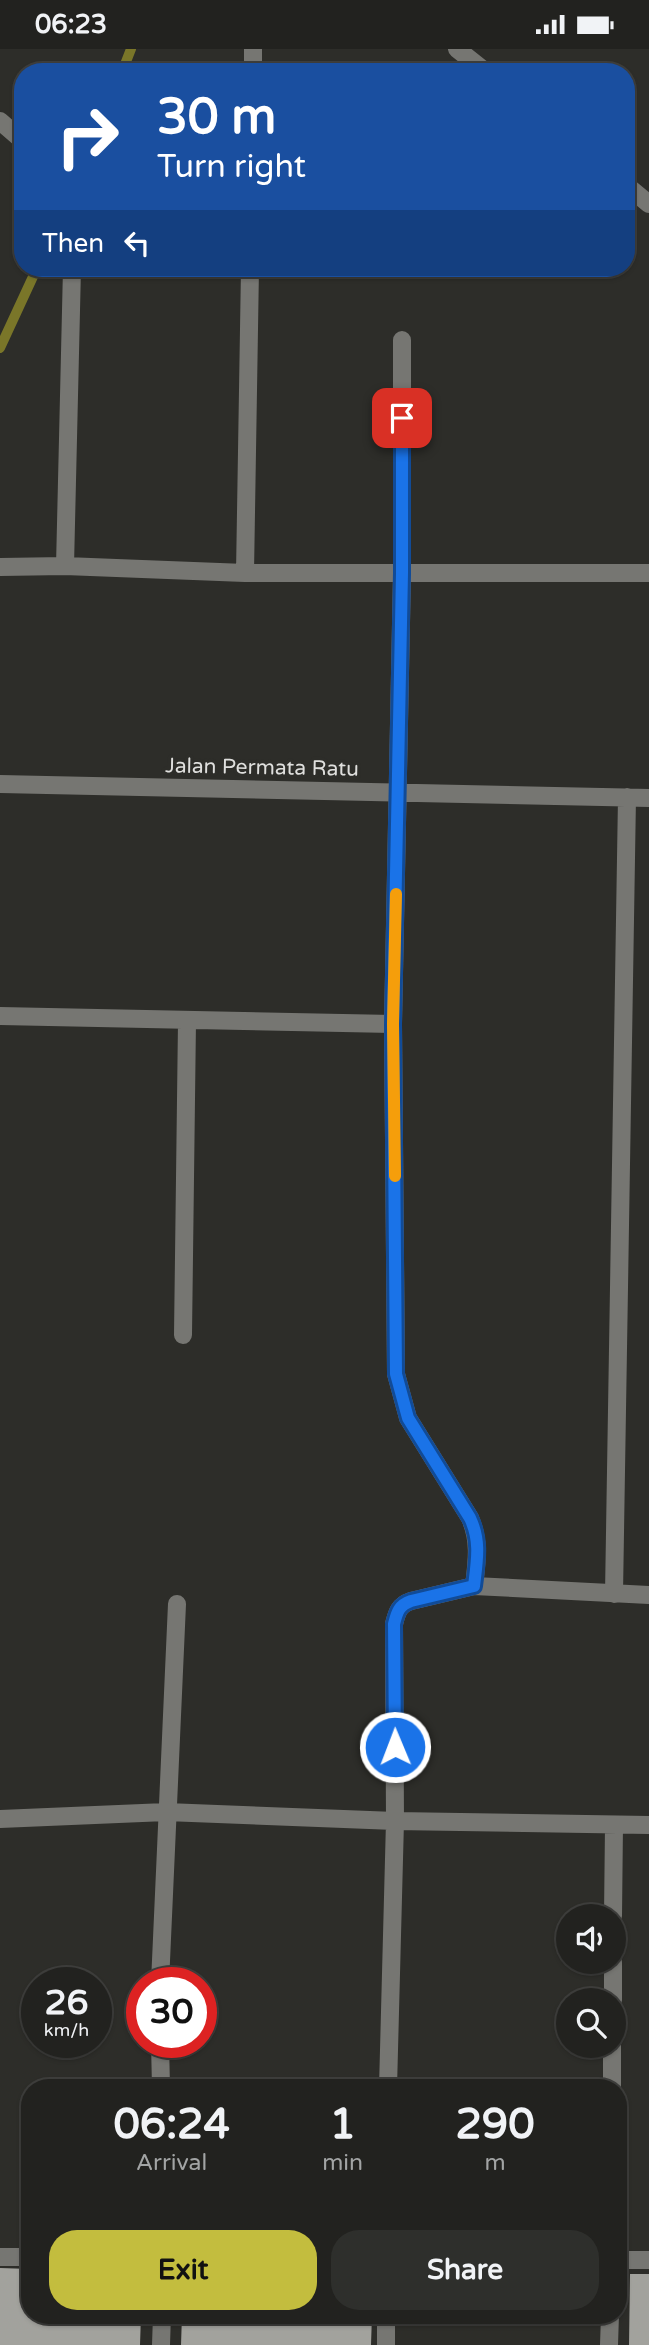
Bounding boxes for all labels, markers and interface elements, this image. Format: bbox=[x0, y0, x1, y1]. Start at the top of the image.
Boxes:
text: 06:23 bbox=[35, 9, 107, 40]
text: 30 m bbox=[157, 88, 276, 147]
icon: right bbox=[42, 91, 133, 182]
text: Turn right bbox=[157, 148, 306, 186]
icon: left bbox=[118, 224, 156, 262]
text: Then bbox=[42, 228, 104, 259]
pin bbox=[372, 388, 432, 448]
icon: arrive bbox=[383, 399, 421, 437]
street label: Jalan Permata Ratu bbox=[165, 753, 359, 782]
position arrow bbox=[358, 1710, 432, 1784]
map controls bbox=[556, 1904, 626, 2058]
button: sound bbox=[556, 1904, 626, 1974]
speed limit sign: 30 bbox=[126, 1967, 217, 2058]
text: 26 bbox=[45, 1982, 88, 2024]
button: search bbox=[556, 1988, 626, 2058]
text: km/h bbox=[44, 2019, 89, 2041]
text: 06:24 bbox=[113, 2099, 230, 2150]
text: 1 bbox=[329, 2099, 356, 2150]
text: 290 bbox=[455, 2099, 535, 2150]
text: Arrival bbox=[136, 2149, 207, 2177]
text: min bbox=[322, 2149, 363, 2177]
text: m bbox=[484, 2149, 506, 2177]
button: Exit bbox=[49, 2230, 317, 2310]
button: Share bbox=[331, 2230, 599, 2310]

